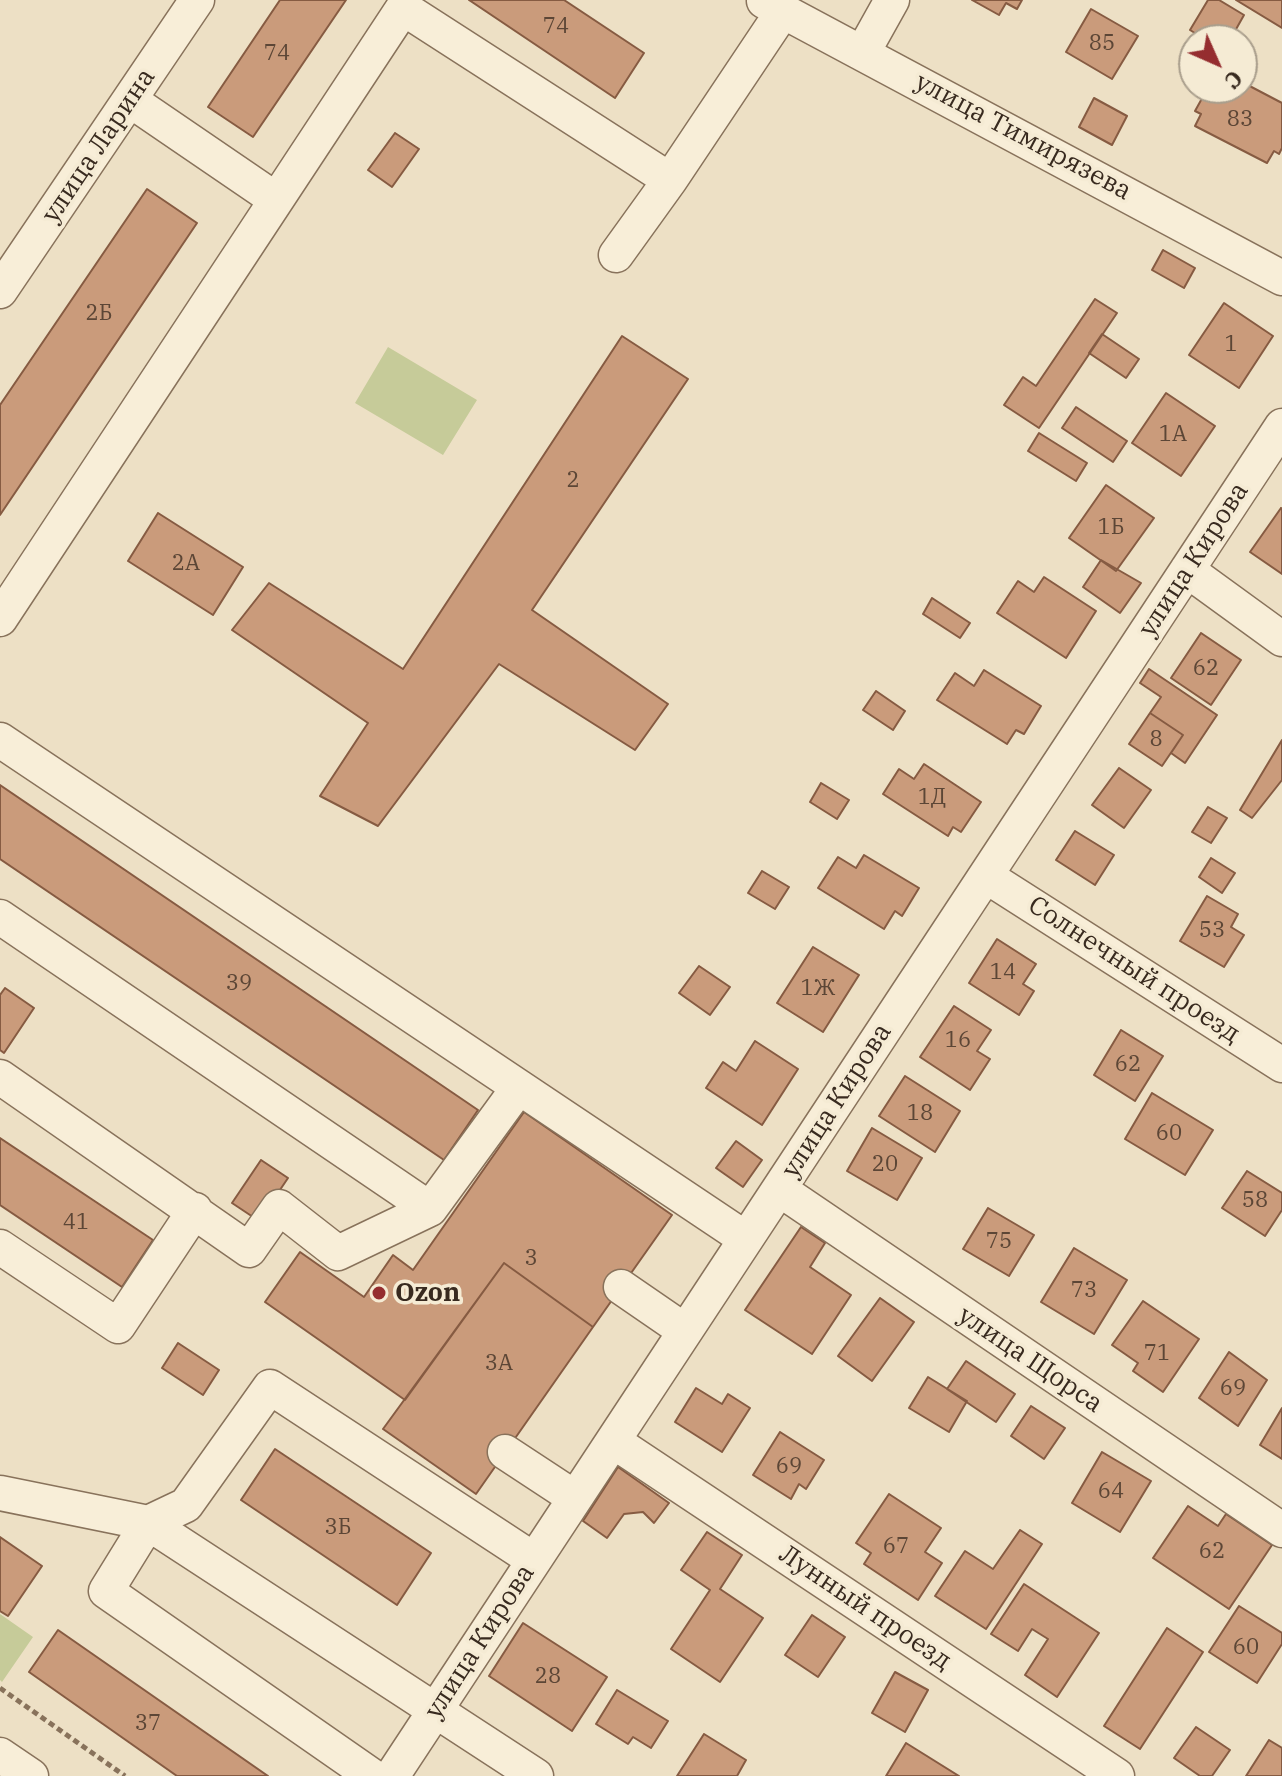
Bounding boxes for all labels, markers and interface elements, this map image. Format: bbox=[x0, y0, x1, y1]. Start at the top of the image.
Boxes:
house number: 74 bbox=[543, 14, 569, 40]
north arrow bbox=[1178, 24, 1258, 104]
house number: 85 bbox=[1089, 31, 1115, 57]
house number: 74 bbox=[264, 41, 290, 67]
street label: улица Ларина bbox=[36, 63, 162, 229]
text: С bbox=[1218, 64, 1249, 95]
street label: улица Тимирязева bbox=[910, 67, 1136, 207]
house number: 83 bbox=[1227, 107, 1253, 133]
house number: 2Б bbox=[86, 301, 112, 327]
house number: 1 bbox=[1224, 332, 1238, 358]
house number: 1А bbox=[1159, 422, 1187, 448]
house number: 2 bbox=[566, 468, 580, 494]
street label: улица Кирова bbox=[1133, 477, 1255, 643]
house number: 1Б bbox=[1098, 515, 1124, 541]
house number: 2А bbox=[172, 551, 200, 577]
house number: 62 bbox=[1193, 656, 1219, 682]
house number: 8 bbox=[1149, 727, 1163, 753]
house number: 1Д bbox=[918, 785, 946, 811]
street label: Солнечный проезд bbox=[1022, 890, 1246, 1050]
house number: 53 bbox=[1199, 918, 1225, 944]
house number: 14 bbox=[990, 960, 1016, 986]
house number: 39 bbox=[226, 971, 252, 997]
house number: 1Ж bbox=[801, 976, 835, 1002]
street label: улица Кирова bbox=[776, 1018, 898, 1184]
house number: 16 bbox=[945, 1028, 971, 1054]
house number: 62 bbox=[1115, 1052, 1141, 1078]
house number: 18 bbox=[907, 1101, 933, 1127]
house number: 60 bbox=[1156, 1121, 1182, 1147]
house number: 20 bbox=[872, 1152, 898, 1178]
house number: 58 bbox=[1242, 1188, 1268, 1214]
house number: 41 bbox=[63, 1210, 89, 1236]
house number: 75 bbox=[986, 1229, 1012, 1255]
house number: 3 bbox=[524, 1246, 538, 1272]
place label: Ozon bbox=[395, 1277, 460, 1309]
house number: 73 bbox=[1071, 1278, 1097, 1304]
marker: Ozon bbox=[370, 1284, 388, 1302]
street label: улица Щорса bbox=[952, 1300, 1108, 1420]
house number: 71 bbox=[1144, 1341, 1170, 1367]
house number: 3А bbox=[485, 1351, 513, 1377]
house number: 69 bbox=[1220, 1376, 1246, 1402]
house number: 69 bbox=[776, 1454, 802, 1480]
house number: 64 bbox=[1098, 1479, 1124, 1505]
house number: 3Б bbox=[325, 1515, 351, 1541]
house number: 67 bbox=[883, 1534, 909, 1560]
street label: Лунный проезд bbox=[773, 1539, 957, 1677]
house number: 62 bbox=[1199, 1539, 1225, 1565]
street label: улица Кирова bbox=[419, 1559, 541, 1725]
house number: 60 bbox=[1233, 1635, 1259, 1661]
house number: 28 bbox=[535, 1664, 561, 1690]
house number: 37 bbox=[135, 1711, 161, 1737]

